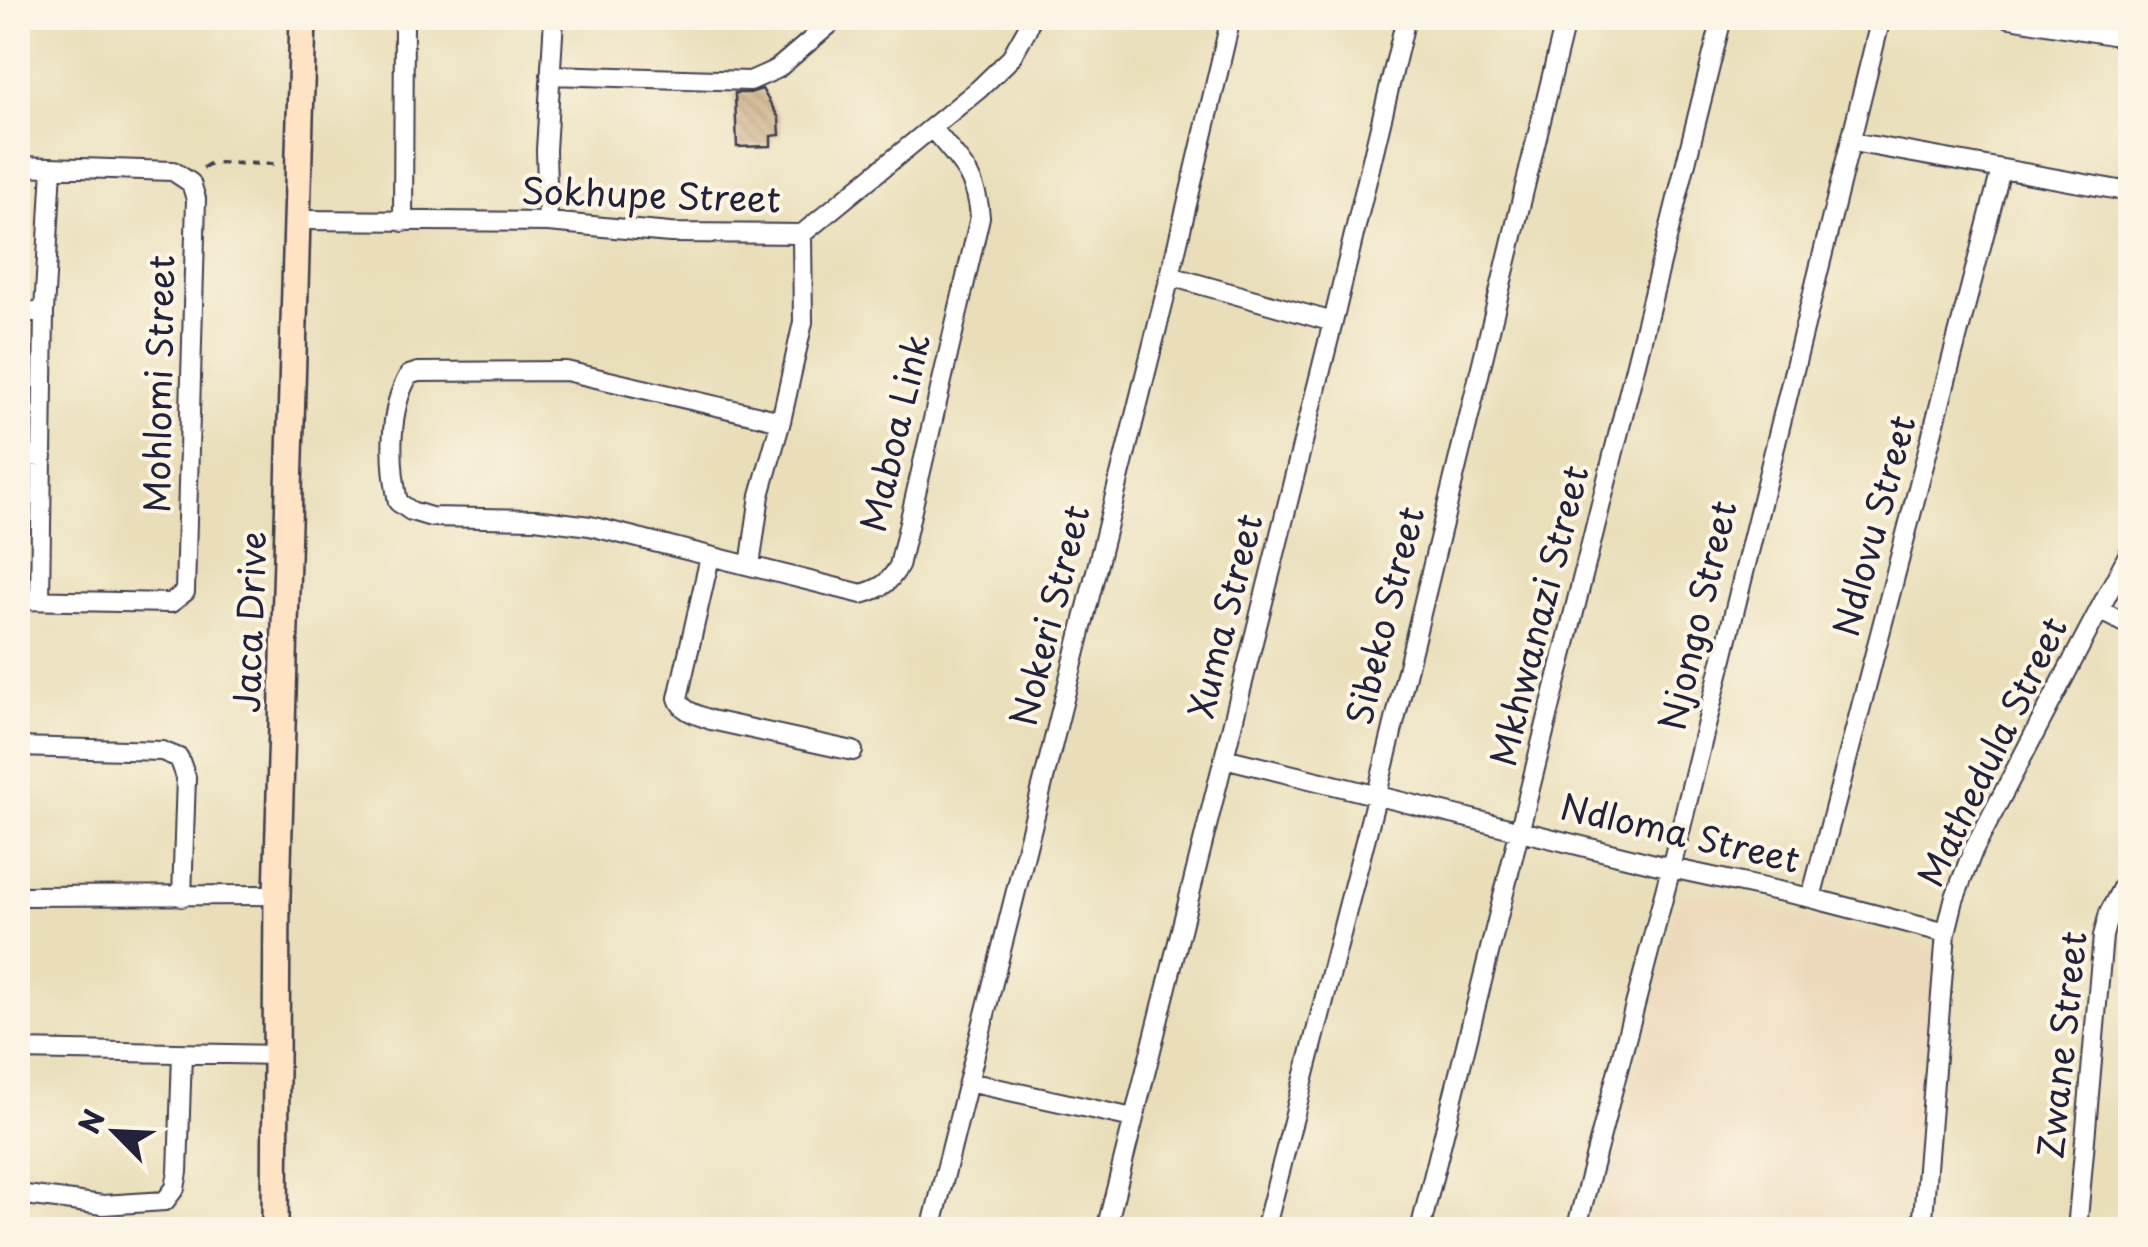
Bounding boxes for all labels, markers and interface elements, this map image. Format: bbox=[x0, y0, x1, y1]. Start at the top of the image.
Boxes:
street label: Sokhupe Street bbox=[520, 162, 782, 225]
street label: Mohlomi Street bbox=[129, 255, 186, 513]
street label: Maboa Link bbox=[845, 328, 942, 537]
street label: Ndlovu Street bbox=[1818, 409, 1928, 642]
street label: Mkhwanazi Street bbox=[1475, 460, 1601, 771]
street label: Njongo Street bbox=[1644, 495, 1749, 736]
street label: Nokeri Street bbox=[995, 499, 1102, 732]
street label: Sibeko Street bbox=[1331, 501, 1436, 730]
street label: Xuma Street bbox=[1173, 508, 1275, 723]
street label: Jaca Drive bbox=[219, 530, 278, 714]
street label: Mathedula Street bbox=[1902, 607, 2079, 895]
street label: Ndloma Street bbox=[1556, 778, 1805, 885]
street label: Zwane Street bbox=[2022, 928, 2099, 1161]
north arrow bbox=[65, 1082, 165, 1182]
text: N bbox=[67, 1102, 115, 1140]

